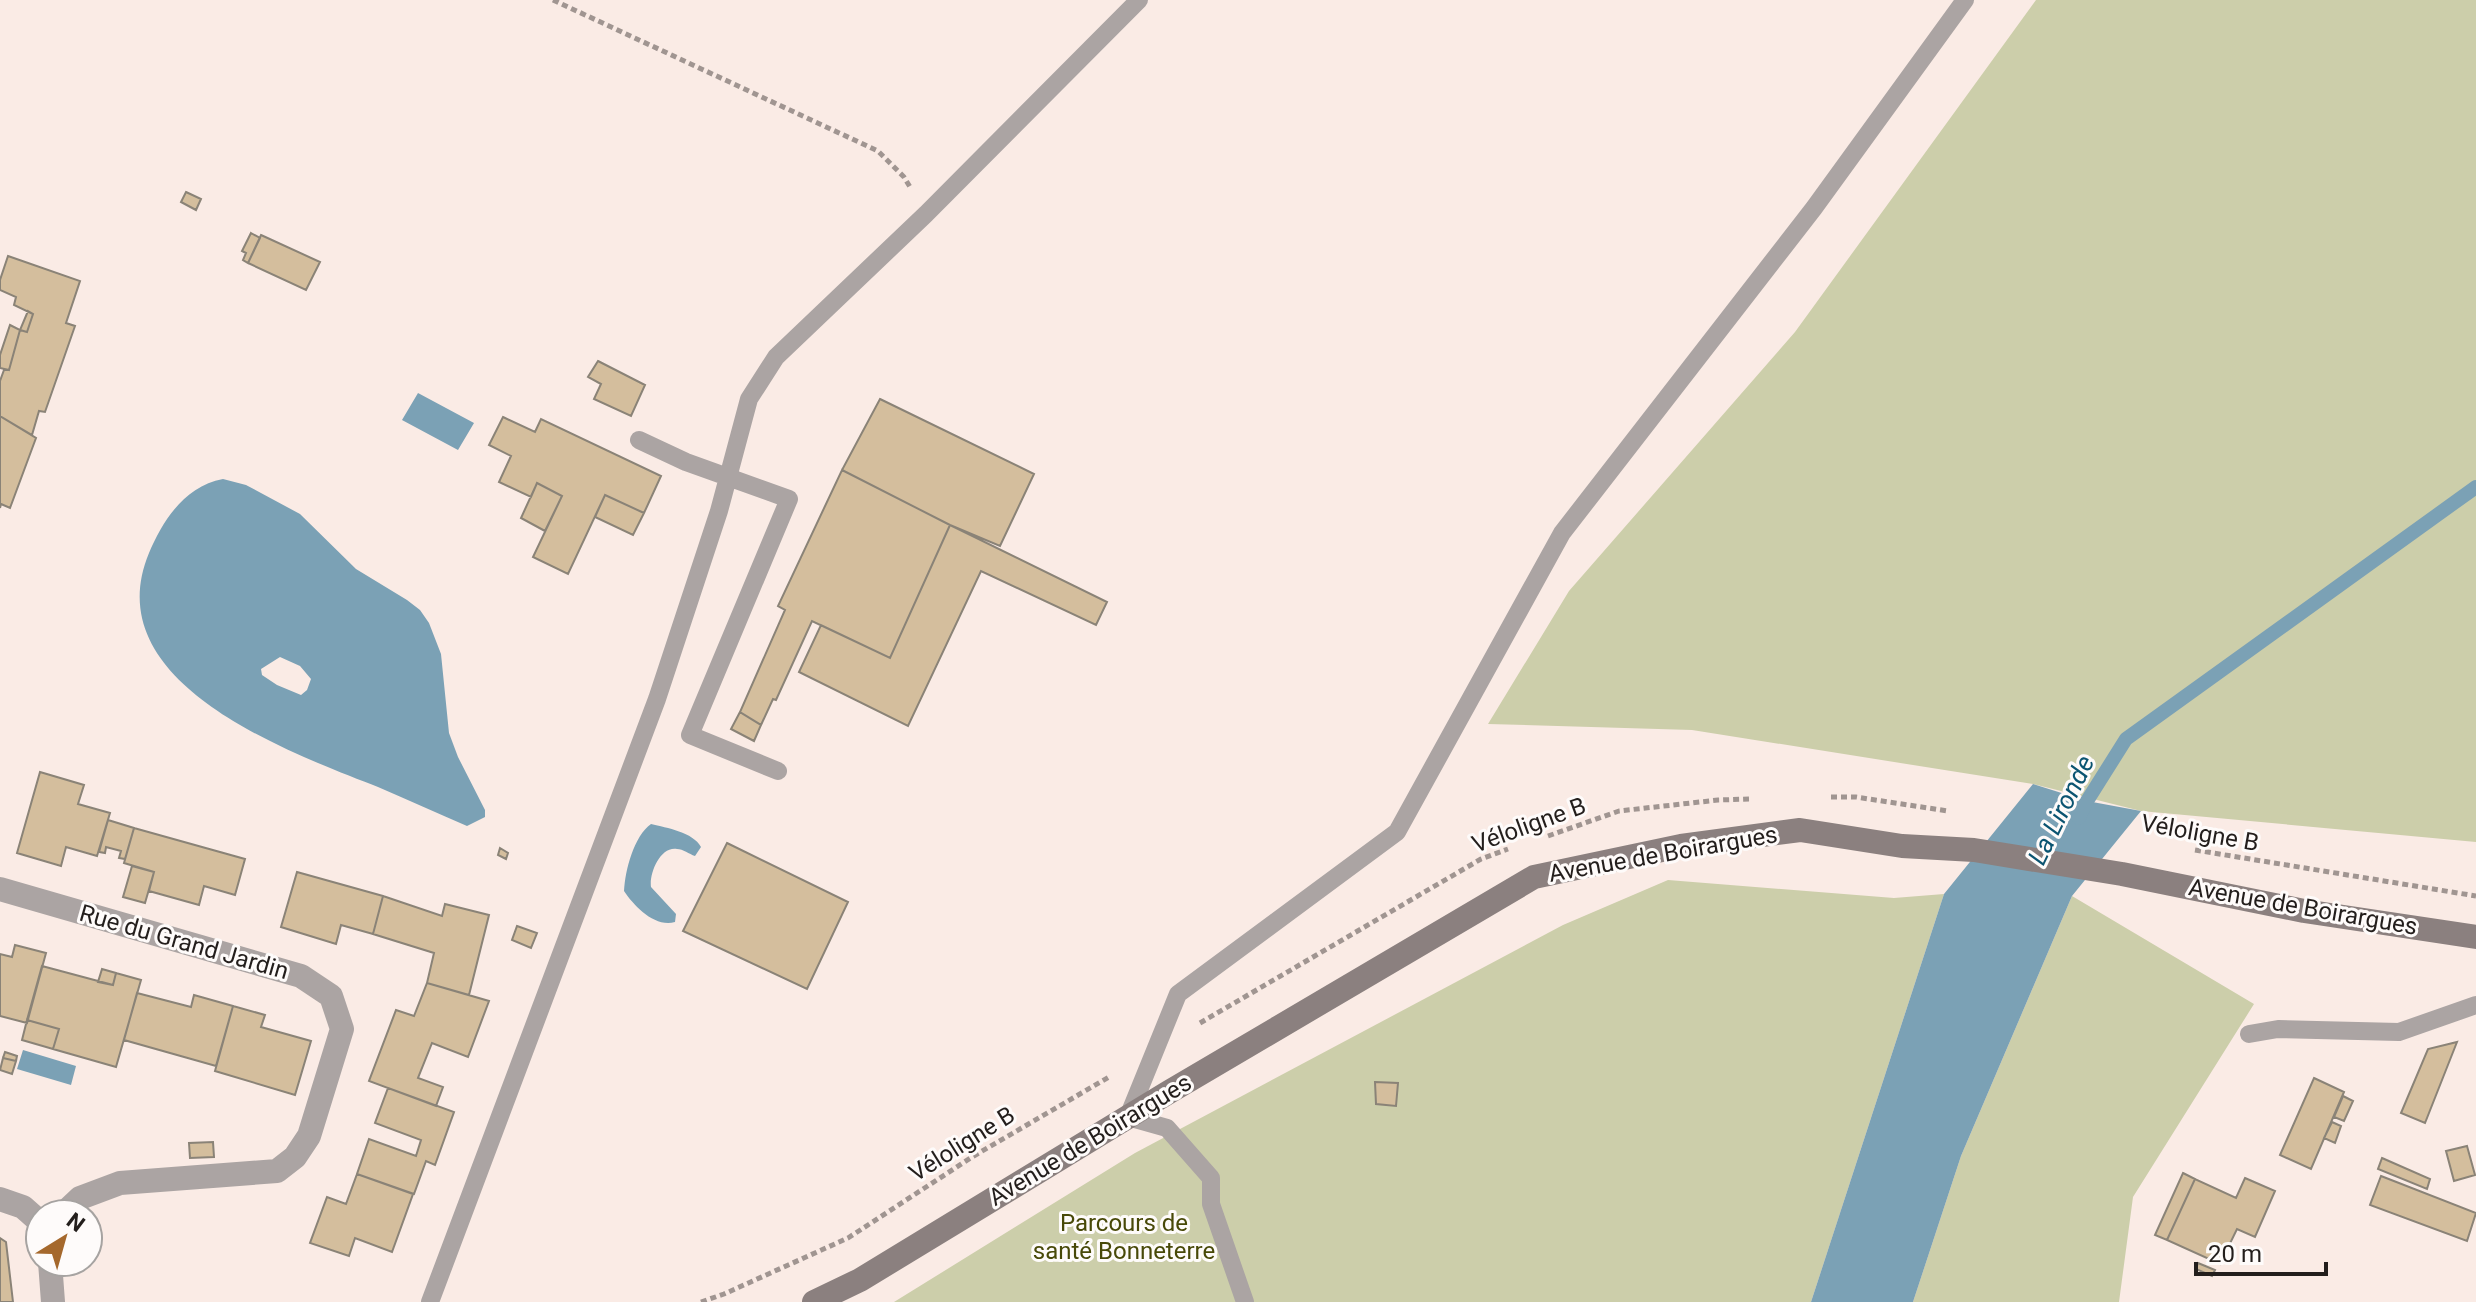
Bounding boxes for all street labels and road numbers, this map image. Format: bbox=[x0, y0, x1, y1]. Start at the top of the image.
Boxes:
street label: Véloligne B bbox=[1468, 791, 1590, 859]
street label: Véloligne B bbox=[2139, 809, 2261, 857]
street label: Avenue de Boirargues bbox=[1547, 820, 1779, 888]
street label: Avenue de Boirargues bbox=[2187, 873, 2419, 941]
street label: Rue du Grand Jardin bbox=[76, 899, 292, 985]
street label: Avenue de Boirargues bbox=[984, 1068, 1196, 1212]
street label: Véloligne B bbox=[904, 1101, 1020, 1187]

